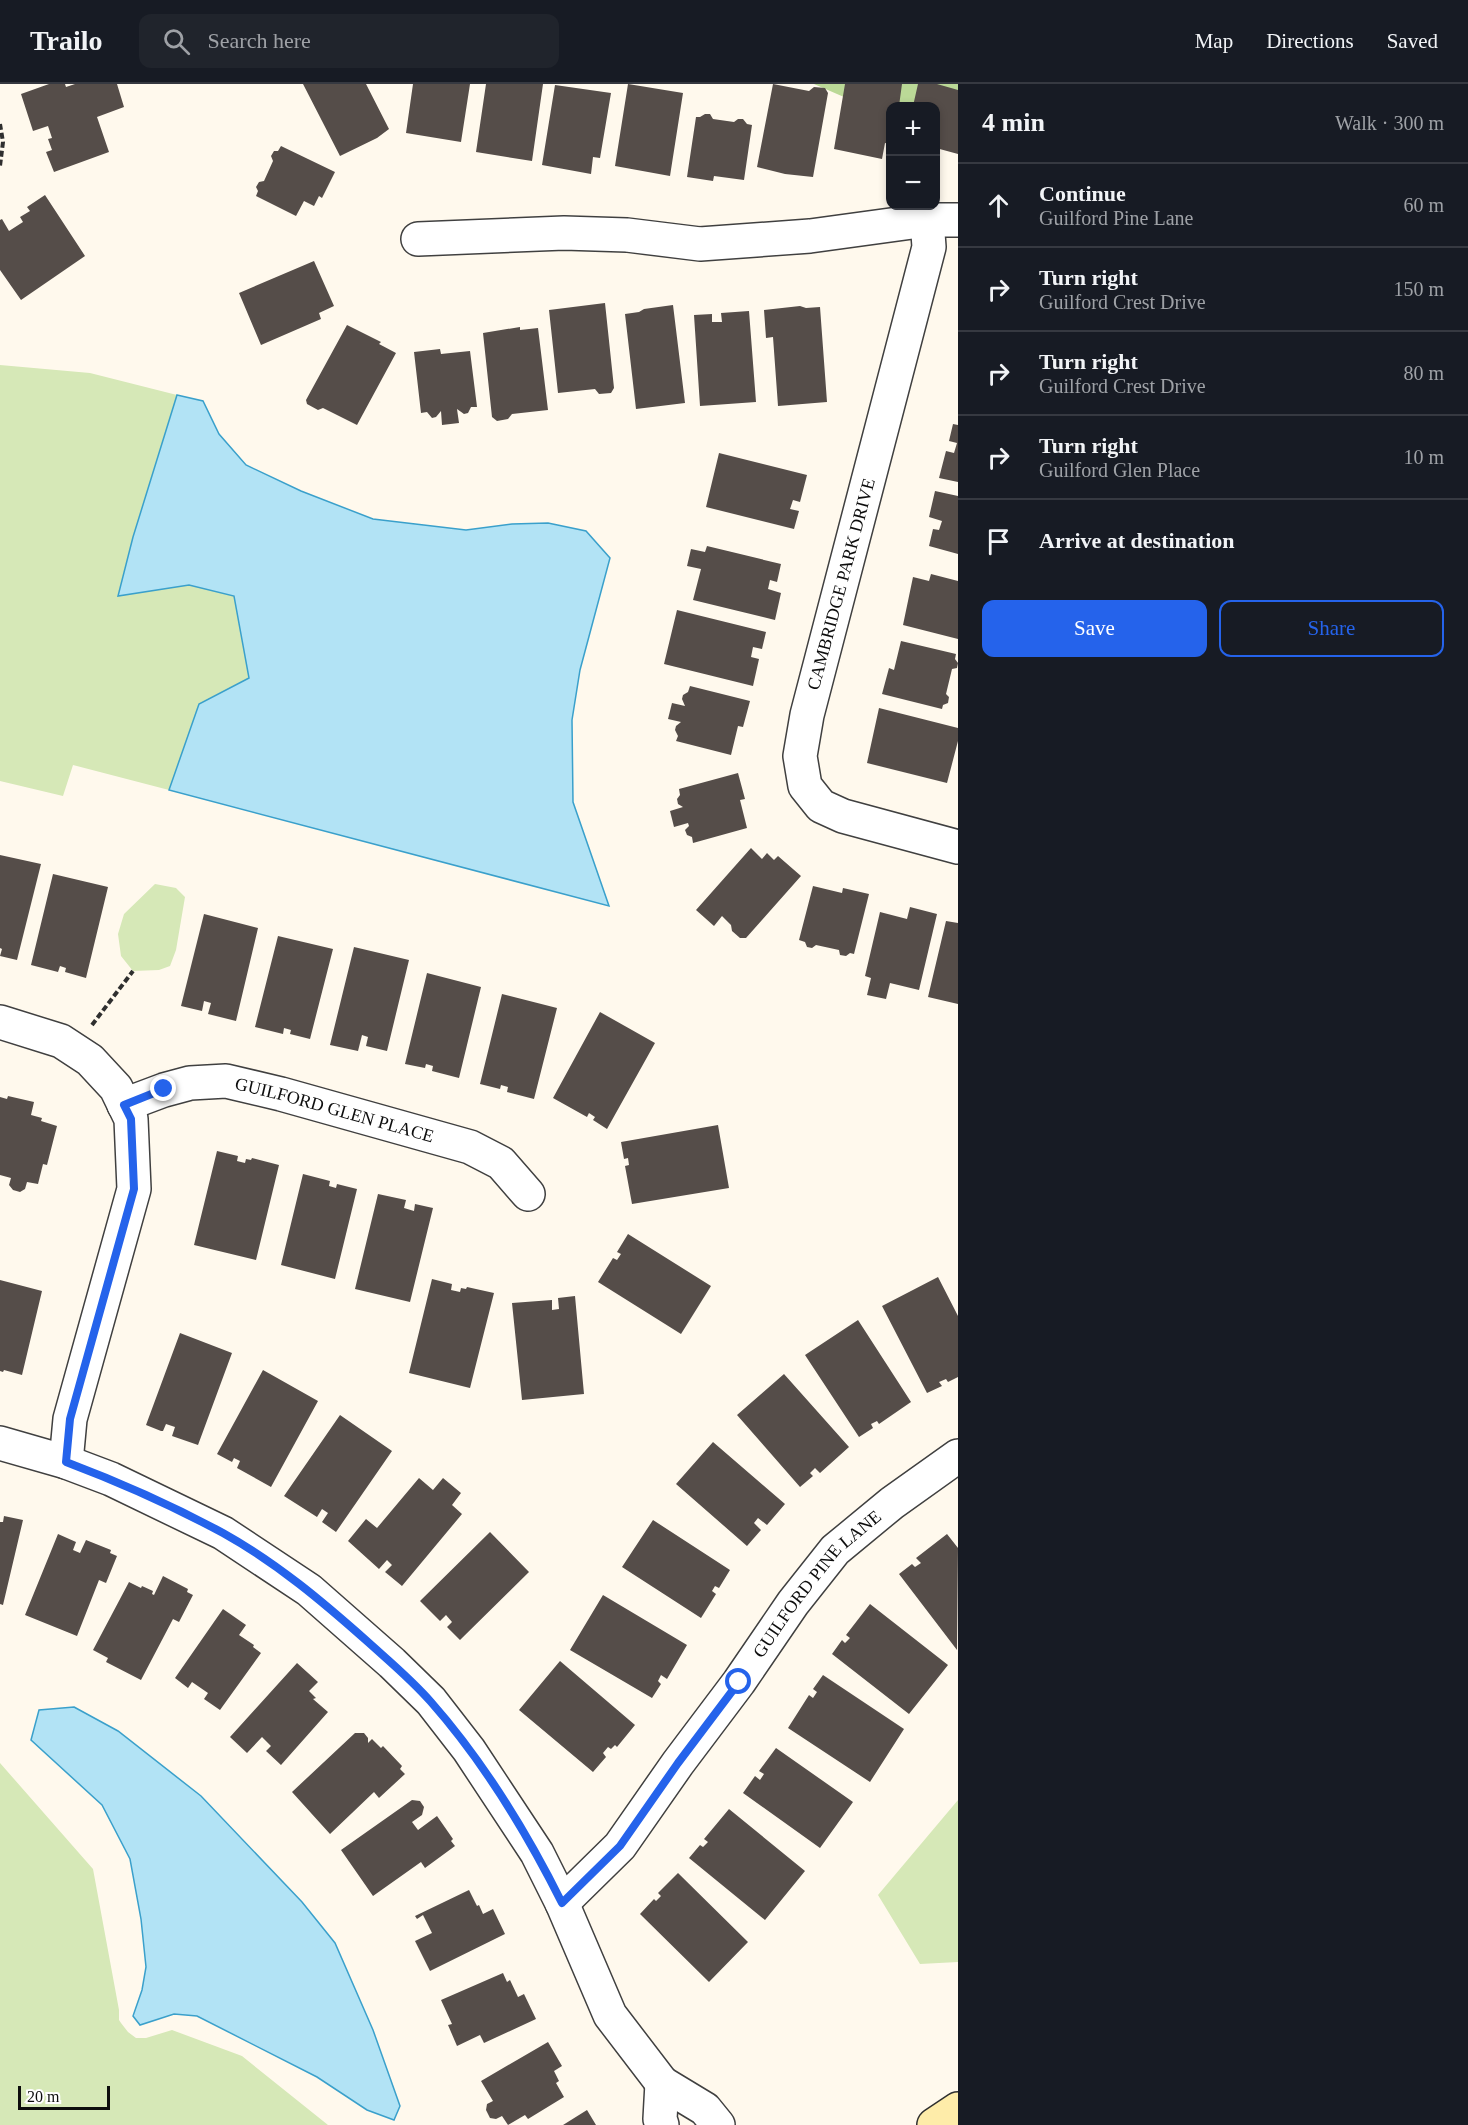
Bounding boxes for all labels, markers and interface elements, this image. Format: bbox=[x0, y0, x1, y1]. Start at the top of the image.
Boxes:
search box bbox=[139, 14, 559, 68]
text: Trailo bbox=[30, 25, 103, 56]
icon: search bbox=[160, 25, 193, 58]
text: Search here bbox=[208, 28, 311, 53]
text: Map bbox=[1195, 29, 1233, 53]
text: Directions bbox=[1266, 29, 1354, 53]
text: Saved bbox=[1387, 29, 1438, 53]
map controls bbox=[886, 102, 940, 210]
button: + bbox=[886, 102, 940, 156]
text: 4 min bbox=[982, 108, 1045, 137]
text: Walk · 300 m bbox=[1335, 112, 1444, 134]
button: − bbox=[886, 156, 940, 210]
text: Continue bbox=[1039, 181, 1126, 206]
icon: ahead bbox=[982, 189, 1015, 222]
text: 60 m bbox=[1403, 194, 1444, 216]
text: Guilford Pine Lane bbox=[1039, 207, 1193, 229]
text: Turn right bbox=[1039, 265, 1138, 290]
icon: right bbox=[982, 273, 1015, 306]
text: 150 m bbox=[1393, 278, 1444, 300]
text: Guilford Crest Drive bbox=[1039, 291, 1206, 313]
text: Turn right bbox=[1039, 349, 1138, 374]
icon: right bbox=[982, 357, 1015, 390]
text: 80 m bbox=[1403, 362, 1444, 384]
text: Guilford Crest Drive bbox=[1039, 375, 1206, 397]
text: Turn right bbox=[1039, 433, 1138, 458]
icon: right bbox=[982, 441, 1015, 474]
text: 10 m bbox=[1403, 446, 1444, 468]
text: Guilford Glen Place bbox=[1039, 459, 1200, 481]
street label: CAMBRIDGE PARK DRIVE bbox=[803, 476, 879, 692]
icon: arrive bbox=[982, 525, 1015, 558]
text: Arrive at destination bbox=[1039, 528, 1235, 553]
button: Save bbox=[982, 600, 1207, 657]
button: Share bbox=[1219, 600, 1444, 657]
street label: GUILFORD GLEN PLACE bbox=[233, 1074, 436, 1146]
route end bbox=[150, 1075, 176, 1101]
street label: GUILFORD PINE LANE bbox=[749, 1506, 885, 1661]
route start bbox=[725, 1668, 751, 1694]
scale bar bbox=[18, 2083, 110, 2110]
text: 20 m bbox=[27, 2088, 59, 2105]

